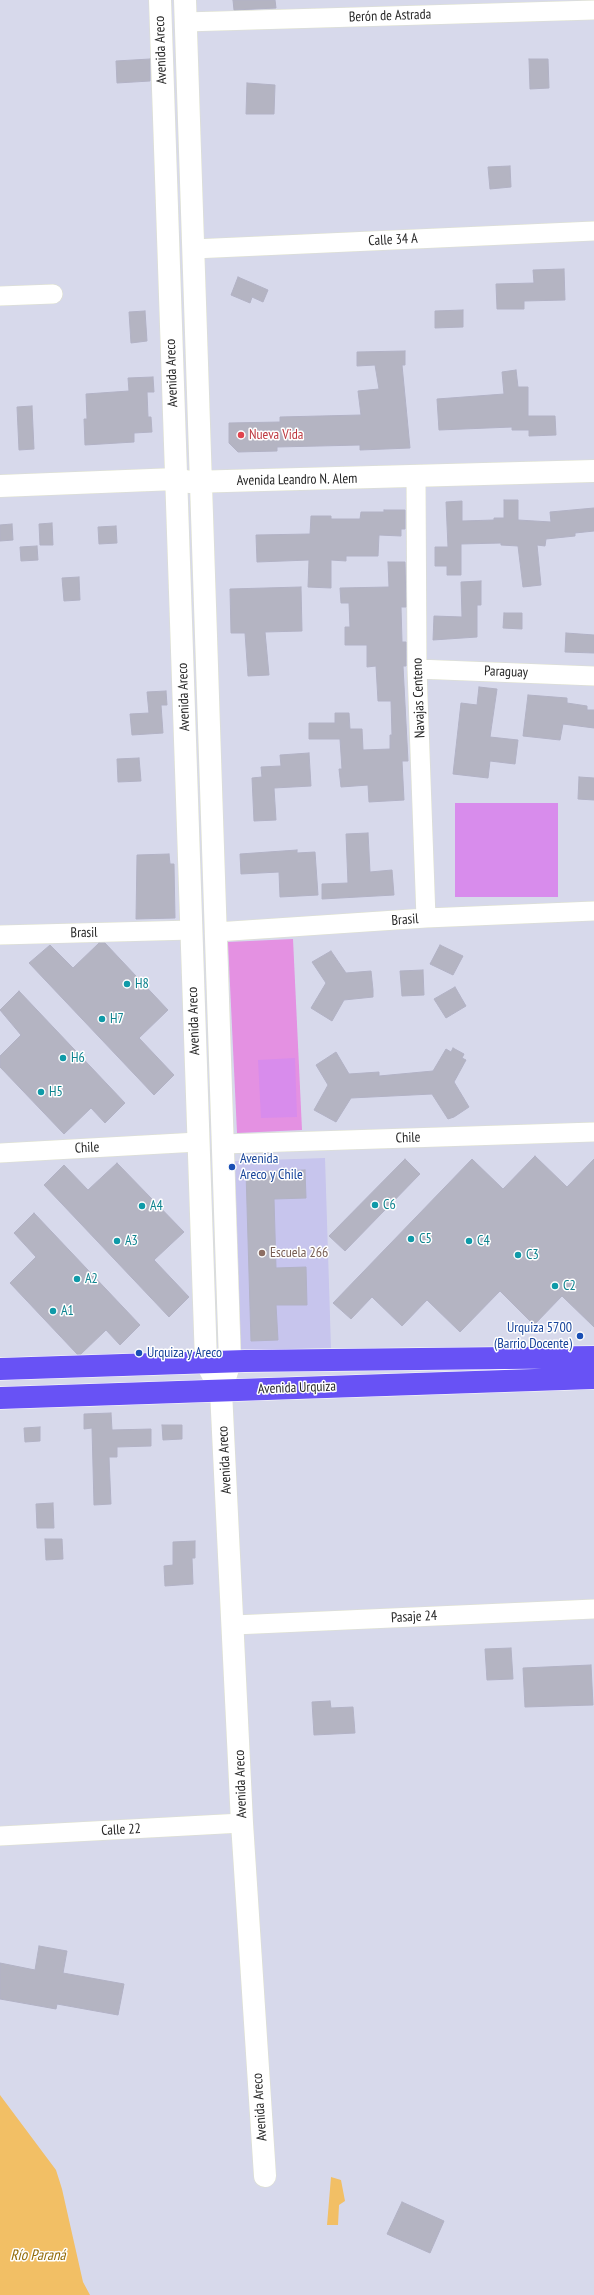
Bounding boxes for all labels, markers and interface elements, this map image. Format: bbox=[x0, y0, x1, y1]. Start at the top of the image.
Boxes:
street label: Berón de Astrada bbox=[348, 6, 432, 26]
street label: Avenida Areco bbox=[151, 16, 171, 84]
street label: Calle 34 A bbox=[368, 230, 418, 250]
street label: Avenida Areco bbox=[162, 339, 182, 407]
place label: Nueva Vida bbox=[249, 427, 303, 443]
marker: Nueva Vida bbox=[236, 430, 246, 440]
street label: Avenida Leandro N. Alem bbox=[237, 471, 357, 489]
street label: Navajas Centeno bbox=[409, 658, 429, 738]
street label: Avenida Areco bbox=[174, 663, 194, 731]
street label: Paraguay bbox=[484, 663, 528, 681]
street label: Brasil bbox=[391, 911, 419, 929]
street label: Brasil bbox=[70, 924, 98, 942]
place label: H8 bbox=[135, 976, 149, 992]
marker: H8 bbox=[122, 979, 132, 989]
street label: Avenida Areco bbox=[184, 987, 204, 1055]
place label: H7 bbox=[110, 1011, 124, 1027]
marker: H7 bbox=[97, 1014, 107, 1024]
place label: H6 bbox=[71, 1050, 85, 1066]
marker: H6 bbox=[58, 1053, 68, 1063]
place label: H5 bbox=[49, 1084, 63, 1100]
marker: H5 bbox=[36, 1087, 46, 1097]
street label: Chile bbox=[395, 1129, 421, 1147]
street label: Chile bbox=[74, 1139, 100, 1157]
place label: Avenida Areco y Chile bbox=[240, 1151, 303, 1184]
marker: Avenida Areco y Chile bbox=[227, 1162, 237, 1172]
place label: C6 bbox=[383, 1197, 396, 1213]
place label: A4 bbox=[150, 1198, 163, 1214]
marker: C6 bbox=[370, 1200, 380, 1210]
marker: A4 bbox=[137, 1201, 147, 1211]
place label: C5 bbox=[419, 1231, 432, 1247]
place label: A3 bbox=[125, 1233, 138, 1249]
place label: C4 bbox=[477, 1233, 490, 1249]
marker: C5 bbox=[406, 1234, 416, 1244]
marker: A3 bbox=[112, 1236, 122, 1246]
marker: C4 bbox=[464, 1236, 474, 1246]
place label: Escuela 266 bbox=[270, 1245, 328, 1261]
place label: C3 bbox=[526, 1247, 539, 1263]
marker: Escuela 266 bbox=[257, 1248, 267, 1258]
marker: C3 bbox=[513, 1250, 523, 1260]
place label: A2 bbox=[85, 1271, 98, 1287]
marker: A2 bbox=[72, 1274, 82, 1284]
place label: C2 bbox=[563, 1278, 576, 1294]
marker: C2 bbox=[550, 1281, 560, 1291]
place label: A1 bbox=[61, 1303, 74, 1319]
marker: A1 bbox=[48, 1306, 58, 1316]
place label: Urquiza 5700 (Barrio Docente) bbox=[494, 1320, 572, 1352]
marker: Urquiza 5700 (Barrio Docente) bbox=[575, 1331, 585, 1341]
place label: Urquiza y Areco bbox=[147, 1345, 222, 1361]
marker: Urquiza y Areco bbox=[134, 1348, 144, 1358]
street label: Avenida Urquiza bbox=[258, 1378, 336, 1398]
street label: Avenida Areco bbox=[215, 1426, 235, 1494]
street label: Pasaje 24 bbox=[390, 1607, 438, 1627]
street label: Avenida Areco bbox=[231, 1750, 251, 1818]
street label: Calle 22 bbox=[101, 1821, 141, 1839]
street label: Avenida Areco bbox=[249, 2072, 271, 2142]
water label: Río Paraná bbox=[10, 2247, 66, 2265]

